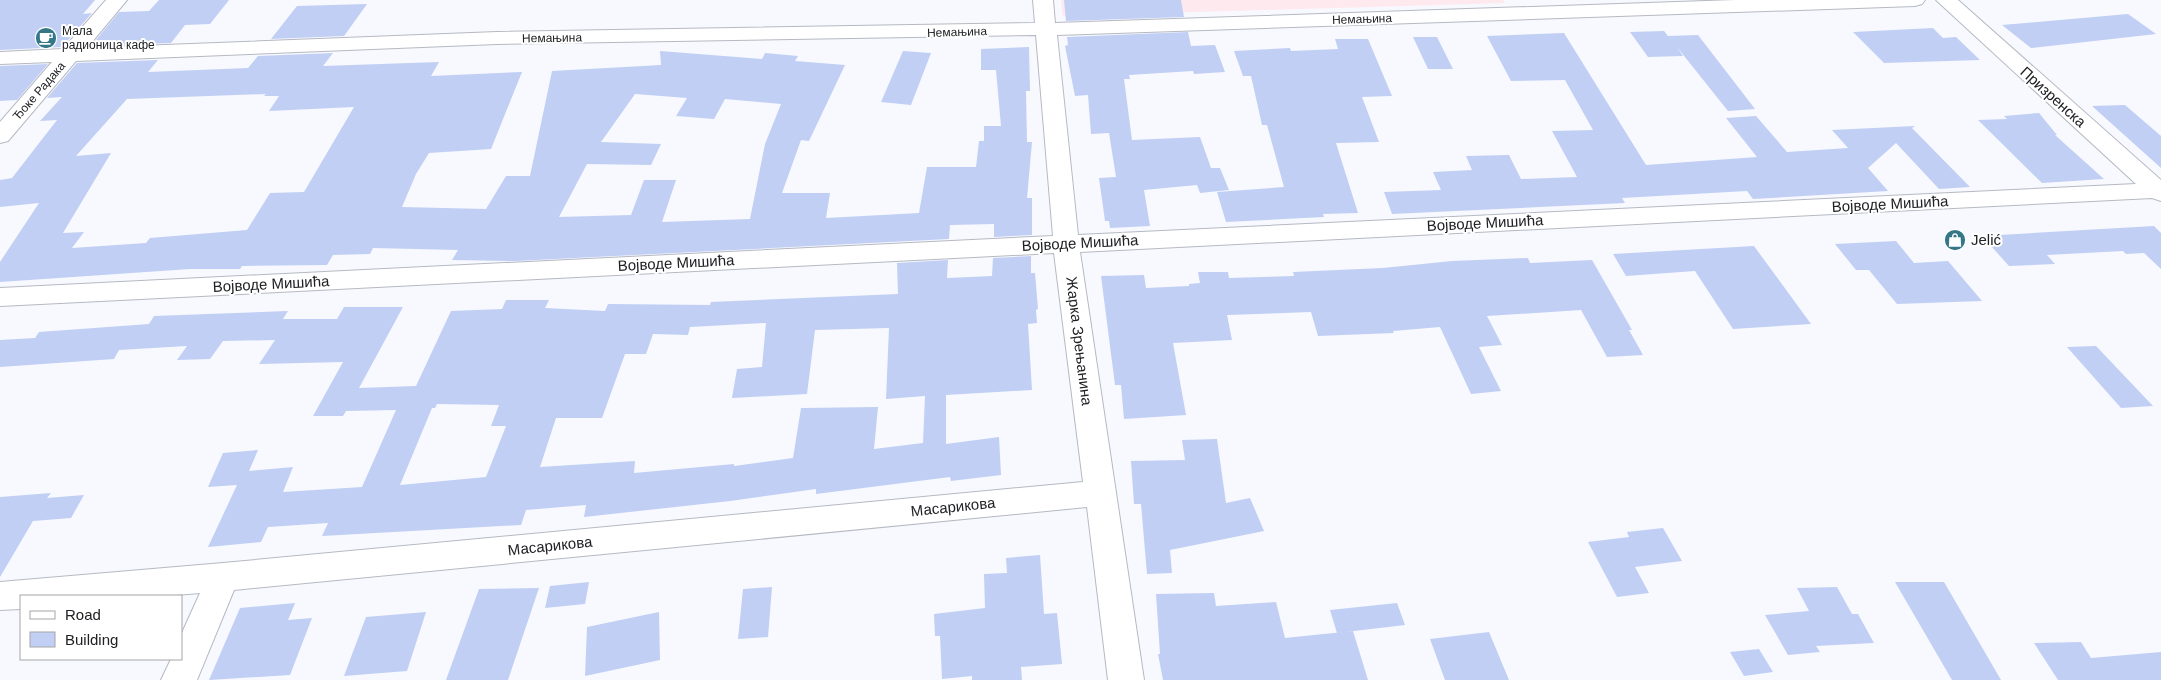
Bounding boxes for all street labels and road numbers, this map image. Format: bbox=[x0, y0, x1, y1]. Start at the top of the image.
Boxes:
street label: Немањина bbox=[1332, 11, 1393, 27]
street label: Немањина bbox=[927, 24, 988, 40]
street label: Немањина bbox=[522, 30, 582, 46]
street label: Ђоке Радака bbox=[10, 59, 68, 123]
street label: Призренска bbox=[2017, 63, 2090, 131]
street label: Војводе Мишића bbox=[1831, 192, 1949, 215]
street label: Војводе Мишића bbox=[1426, 211, 1544, 234]
street label: Војводе Мишића bbox=[1021, 231, 1139, 254]
street label: Војводе Мишића bbox=[617, 251, 735, 274]
street label: Војводе Мишића bbox=[212, 272, 330, 295]
street label: Жарка Зрењанина bbox=[1063, 276, 1096, 407]
street label: Масарикова bbox=[910, 494, 997, 519]
street label: Масарикова bbox=[507, 533, 594, 558]

